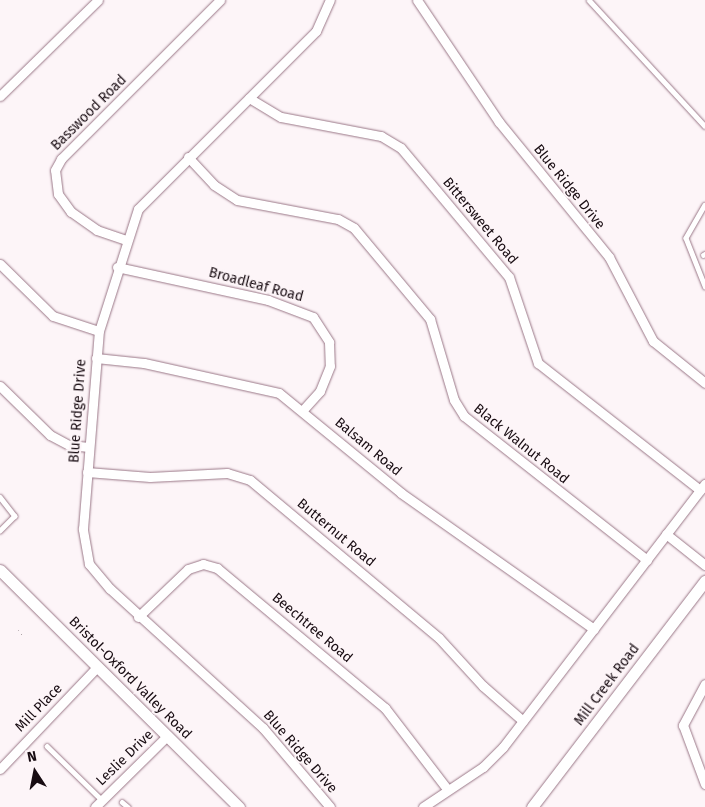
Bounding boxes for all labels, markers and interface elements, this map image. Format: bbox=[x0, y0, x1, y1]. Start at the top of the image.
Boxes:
street label: Basswood Road bbox=[48, 72, 130, 154]
street label: Blue Ridge Drive bbox=[530, 141, 608, 233]
street label: Bittersweet Road bbox=[439, 174, 521, 268]
street label: Broadleaf Road bbox=[207, 264, 305, 306]
street label: Blue Ridge Drive bbox=[66, 358, 90, 464]
street label: Black Walnut Road bbox=[470, 400, 572, 488]
street label: Balsam Road bbox=[331, 414, 405, 480]
street label: Butternut Road bbox=[293, 495, 379, 571]
street label: Beechtree Road bbox=[268, 589, 356, 667]
street label: Bristol-Oxford Valley Road bbox=[65, 613, 195, 743]
street label: Mill Creek Road bbox=[571, 641, 643, 729]
street label: Mill Place bbox=[12, 680, 66, 736]
street label: Blue Ridge Drive bbox=[260, 707, 340, 797]
street label: Leslie Drive bbox=[93, 727, 157, 789]
north arrow bbox=[10, 747, 60, 797]
text: N bbox=[26, 748, 38, 766]

